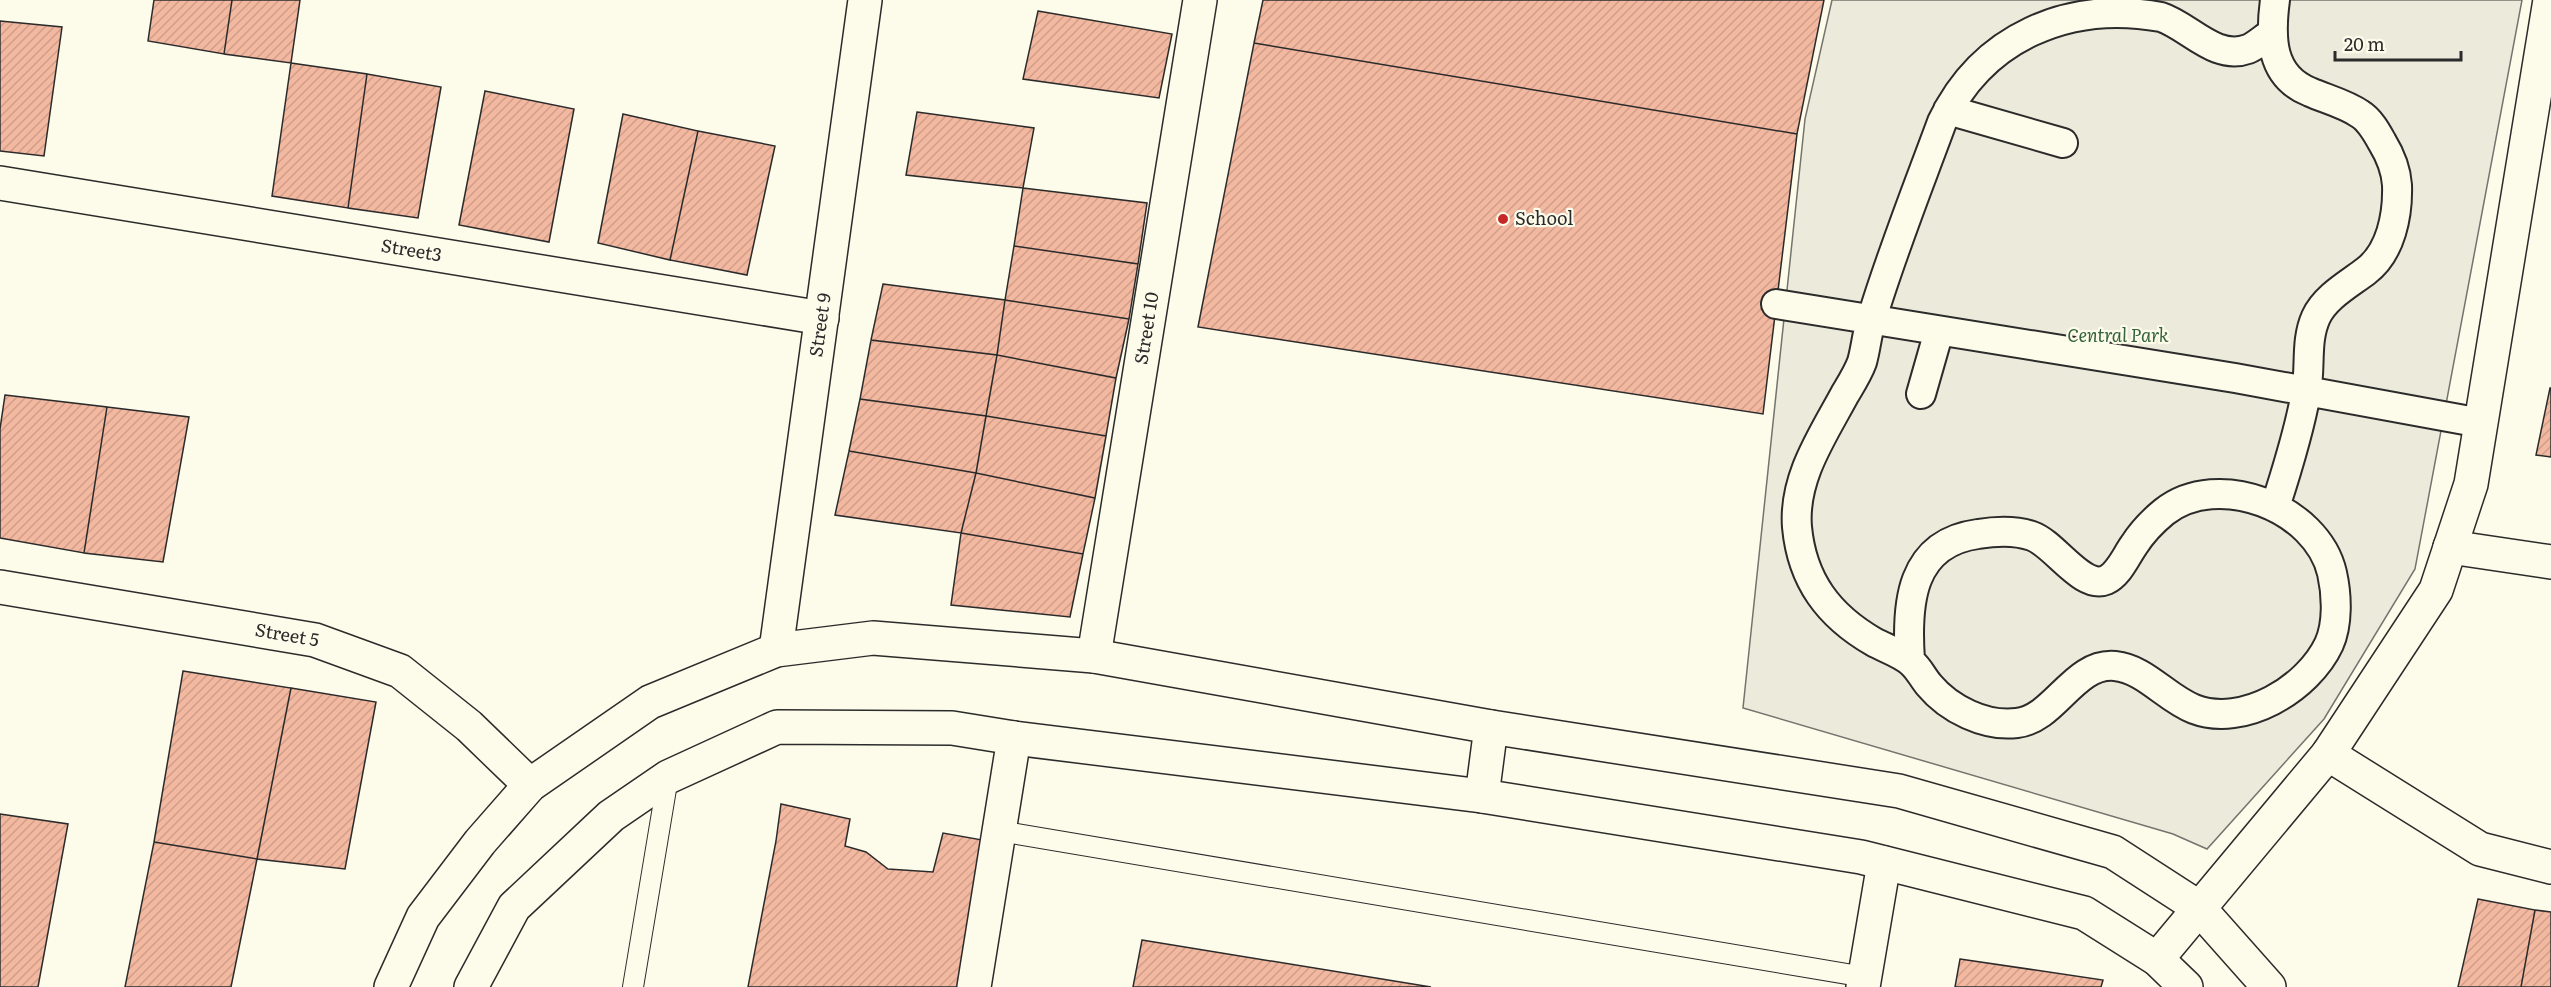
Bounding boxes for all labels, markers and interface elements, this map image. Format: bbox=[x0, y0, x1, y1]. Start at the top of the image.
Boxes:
scale bar bbox=[2335, 24, 2461, 62]
text: 20 m bbox=[2344, 30, 2385, 57]
place label: School bbox=[1515, 204, 1573, 231]
marker: School bbox=[1496, 212, 1510, 226]
street label: Street3 bbox=[379, 231, 444, 267]
street label: Street 10 bbox=[1126, 290, 1165, 366]
street label: Street 9 bbox=[801, 291, 837, 359]
park label: Central Park bbox=[2067, 321, 2169, 348]
street label: Street 5 bbox=[253, 615, 321, 652]

